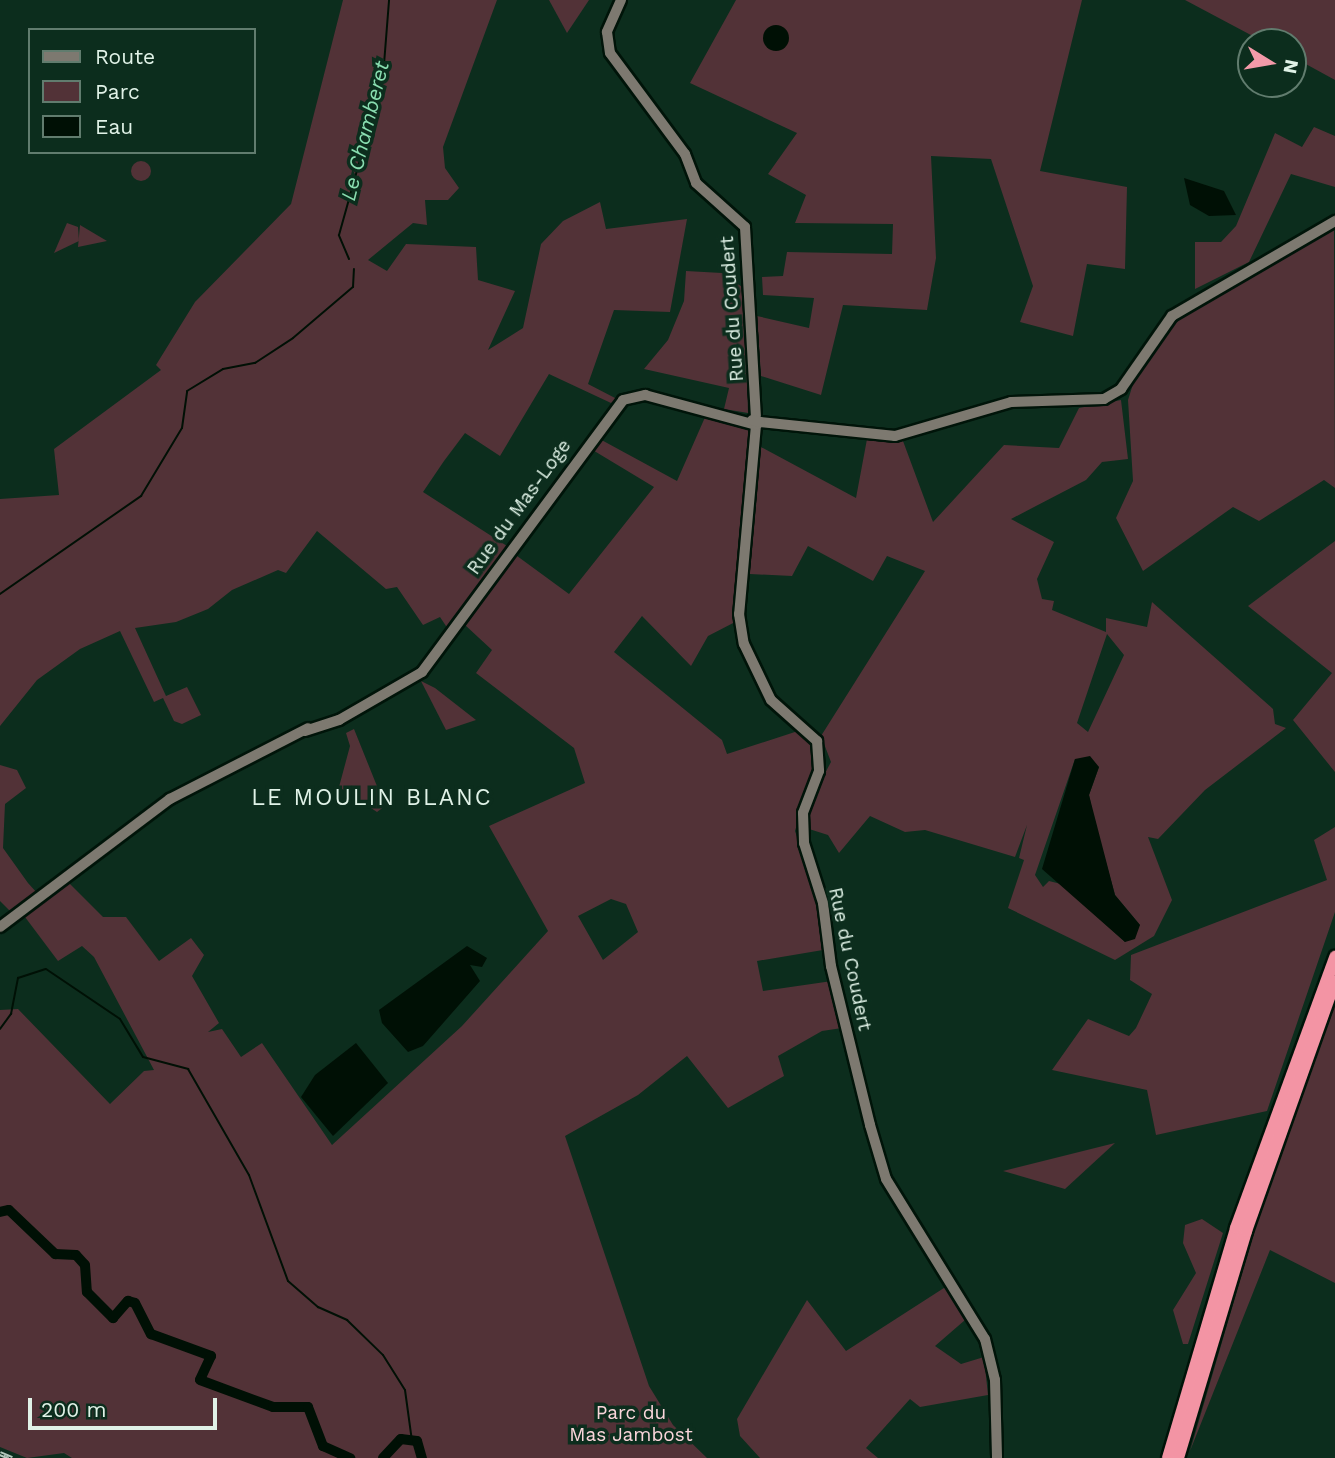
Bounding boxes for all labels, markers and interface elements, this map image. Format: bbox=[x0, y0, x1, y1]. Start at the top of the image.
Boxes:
legend bbox=[28, 28, 256, 154]
north arrow bbox=[1237, 28, 1307, 98]
text: Route bbox=[95, 44, 155, 69]
text: N bbox=[1279, 58, 1304, 76]
water label: Le Chamberet bbox=[335, 59, 395, 203]
text: Parc bbox=[95, 79, 140, 104]
text: Eau bbox=[95, 114, 133, 139]
street label: Rue du Coudert bbox=[716, 235, 748, 383]
street label: Rue du Mas-Loge bbox=[462, 435, 576, 579]
district label: LE MOULIN BLANC bbox=[253, 784, 491, 812]
street label: Rue du Coudert bbox=[824, 885, 876, 1033]
scale bar bbox=[32, 1384, 220, 1428]
text: 200 m bbox=[41, 1397, 107, 1422]
park label: Parc du Mas Jambost bbox=[569, 1402, 693, 1446]

